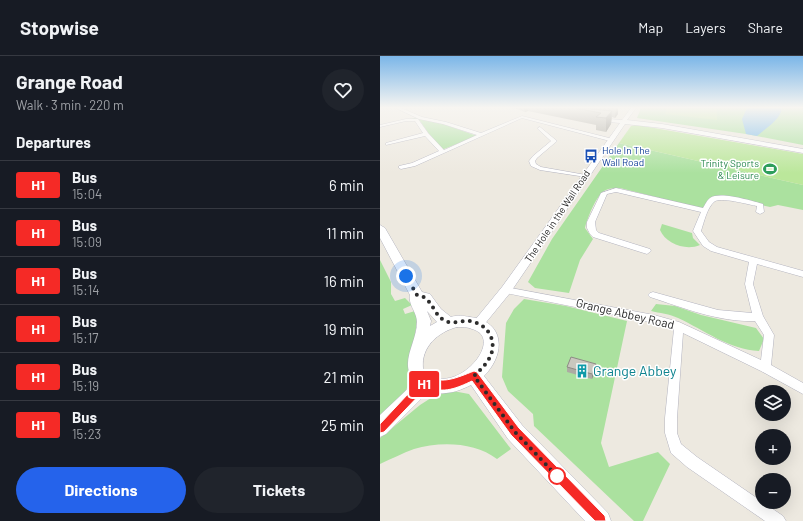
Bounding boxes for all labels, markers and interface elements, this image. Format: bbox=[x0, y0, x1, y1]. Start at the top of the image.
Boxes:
text: Stopwise bbox=[20, 16, 99, 39]
text: Map bbox=[638, 19, 663, 36]
text: Layers bbox=[685, 19, 726, 36]
text: Share bbox=[748, 19, 783, 36]
button: heart bbox=[322, 69, 364, 111]
text: Grange Road bbox=[16, 70, 123, 93]
text: Walk · 3 min · 220 m bbox=[16, 97, 124, 113]
text: Departures bbox=[16, 133, 91, 151]
place label: Hole In The Wall Road bbox=[602, 144, 650, 168]
bus stop icon: Hole In The Wall Road bbox=[583, 148, 599, 164]
place label: Trinity Sports & Leisure bbox=[700, 157, 759, 181]
sports icon: Trinity Sports & Leisure bbox=[762, 161, 778, 177]
text: Bus bbox=[72, 168, 97, 186]
street label: The Hole in the Wall Road bbox=[522, 168, 592, 264]
text: H1 bbox=[31, 176, 45, 193]
text: 6 min bbox=[329, 176, 364, 194]
text: 15:04 bbox=[72, 186, 102, 202]
text: Bus bbox=[72, 216, 97, 234]
text: H1 bbox=[31, 224, 45, 241]
text: 11 min bbox=[326, 224, 364, 242]
text: 15:09 bbox=[72, 234, 102, 250]
text: Bus bbox=[72, 264, 97, 282]
your location bbox=[396, 266, 416, 286]
text: H1 bbox=[31, 272, 45, 289]
text: 16 min bbox=[324, 272, 364, 290]
text: 15:14 bbox=[72, 282, 99, 298]
street label: Grange Abbey Road bbox=[575, 295, 676, 331]
text: Bus bbox=[72, 312, 97, 330]
text: H1 bbox=[31, 320, 45, 337]
text: 19 min bbox=[324, 320, 364, 338]
text: 15:17 bbox=[72, 330, 98, 346]
text: Bus bbox=[72, 360, 97, 378]
place label: Grange Abbey bbox=[593, 362, 677, 379]
building icon: Grange Abbey bbox=[574, 363, 590, 379]
text: H1 bbox=[31, 368, 45, 385]
text: 21 min bbox=[324, 368, 364, 386]
line badge: H1 bbox=[406, 371, 442, 397]
text: H1 bbox=[417, 375, 431, 392]
text: 15:19 bbox=[72, 378, 99, 394]
map controls bbox=[755, 385, 791, 509]
button: layers bbox=[755, 385, 791, 421]
text: Bus bbox=[72, 408, 97, 426]
text: H1 bbox=[31, 416, 45, 433]
text: 25 min bbox=[321, 416, 364, 434]
text: 15:23 bbox=[72, 426, 101, 442]
button: + bbox=[755, 429, 791, 465]
button: Directions bbox=[16, 467, 186, 513]
button: Tickets bbox=[194, 467, 364, 513]
unlabelled marker bbox=[548, 467, 566, 485]
button: − bbox=[755, 473, 791, 509]

